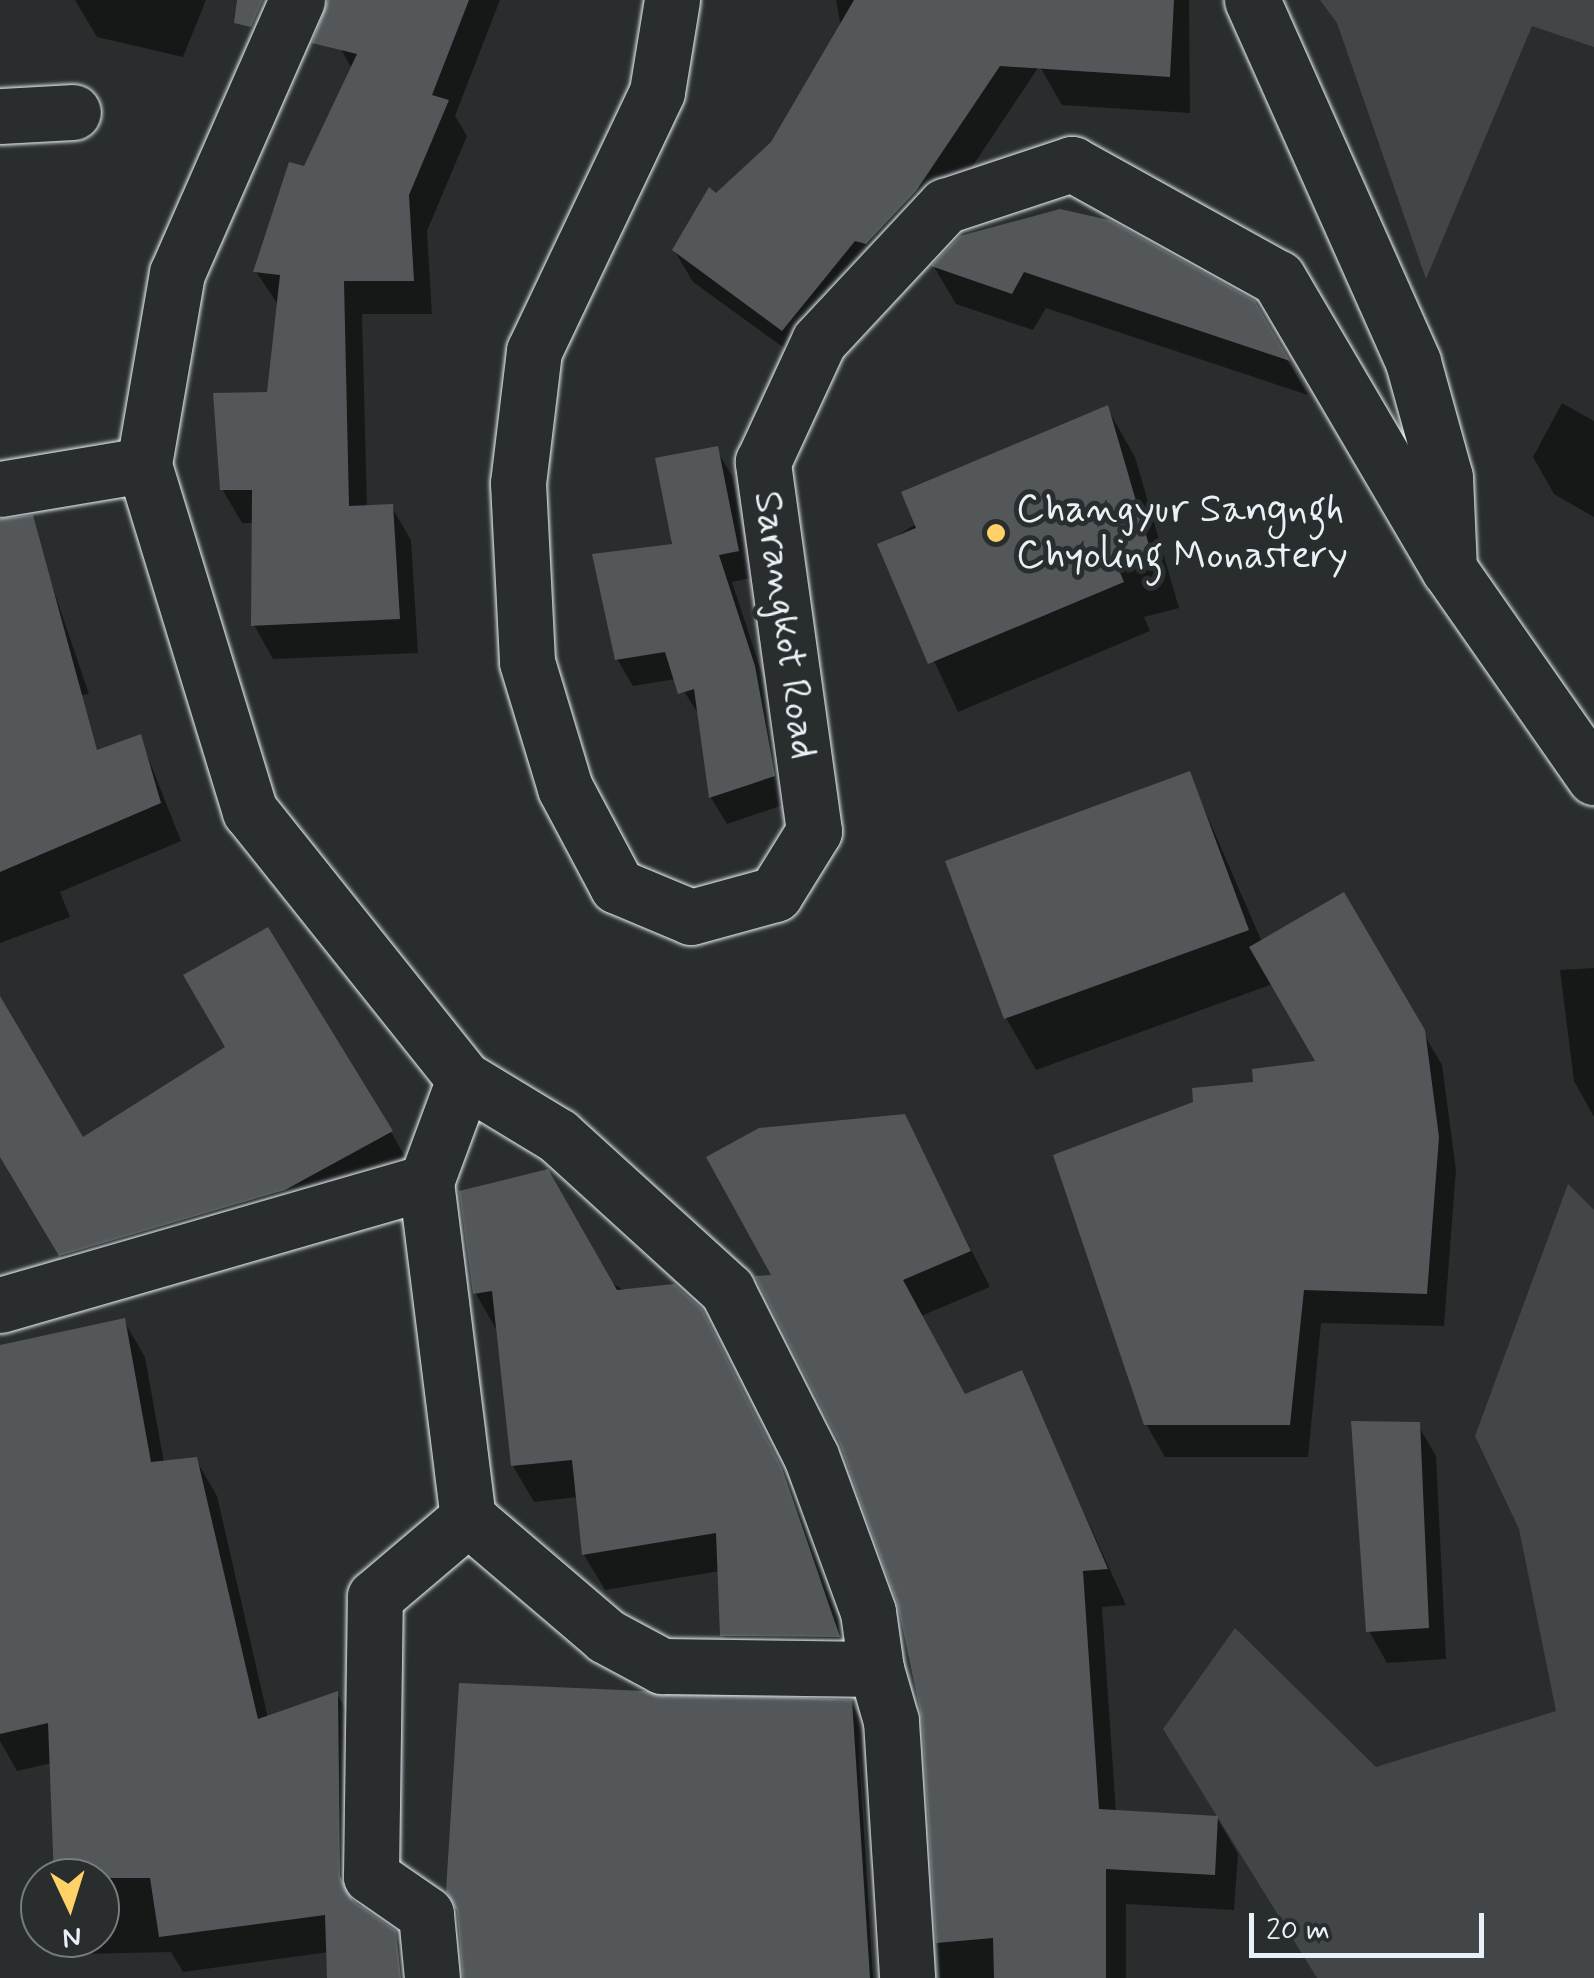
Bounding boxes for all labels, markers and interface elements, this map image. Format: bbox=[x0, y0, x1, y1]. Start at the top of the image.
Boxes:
place label: Changyur Sangngh Chyoling Monastery bbox=[1016, 486, 1352, 580]
street label: Sarangkot Road bbox=[742, 488, 828, 762]
marker: Changyur Sangngh Chyoling Monastery bbox=[985, 522, 1007, 544]
north arrow bbox=[20, 1858, 120, 1958]
scale bar bbox=[1254, 1893, 1489, 1955]
text: 20 m bbox=[1266, 1911, 1330, 1950]
text: N bbox=[61, 1917, 83, 1956]

